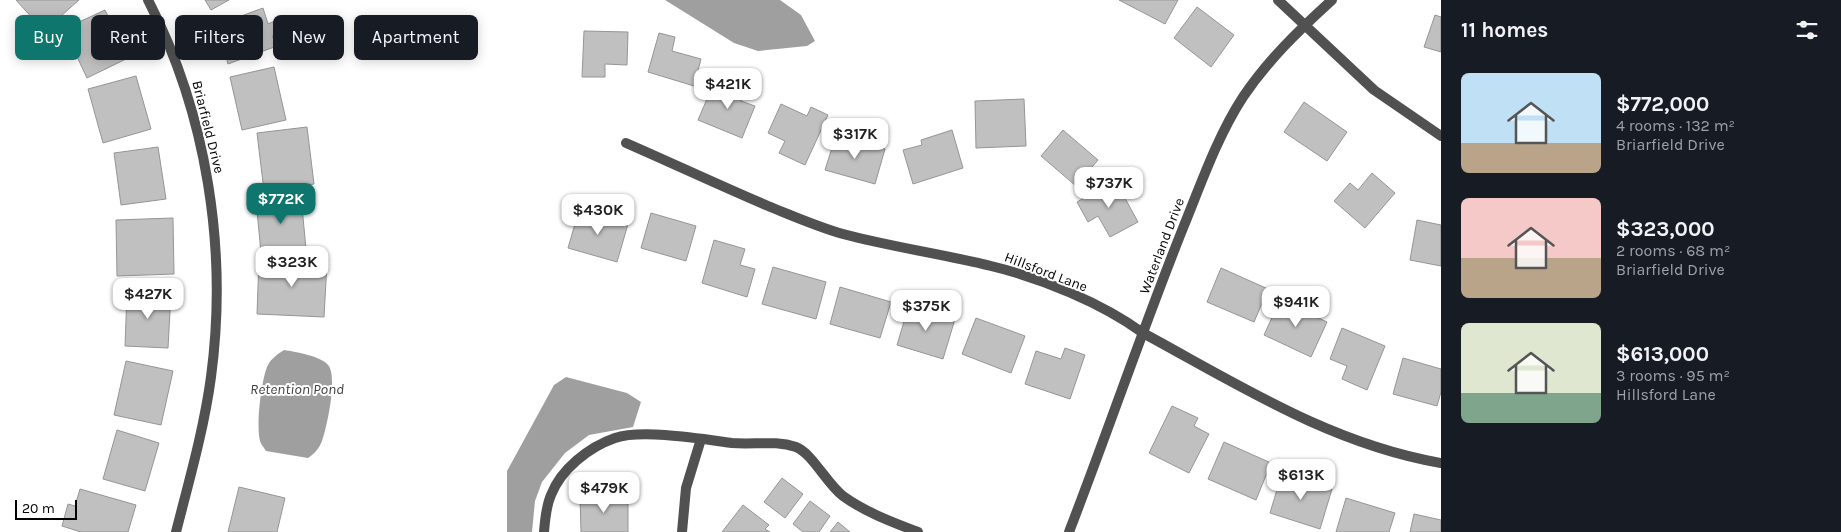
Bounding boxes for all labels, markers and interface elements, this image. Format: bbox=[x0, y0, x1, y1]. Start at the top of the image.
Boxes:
chip: Buy bbox=[15, 15, 81, 60]
chip: Rent bbox=[91, 15, 165, 60]
chip: Filters bbox=[175, 15, 263, 60]
chip: New bbox=[273, 15, 344, 60]
chip: Apartment bbox=[354, 15, 478, 60]
icon: filters bbox=[1793, 16, 1821, 44]
text: 11 homes bbox=[1461, 18, 1548, 42]
pin: $421K bbox=[693, 68, 763, 110]
text: $421K bbox=[705, 74, 751, 93]
street label: Briarfield Drive bbox=[188, 79, 228, 175]
text: $772,000 bbox=[1616, 92, 1709, 116]
icon: home bbox=[1501, 93, 1561, 153]
text: 4 rooms · 132 m² bbox=[1616, 116, 1735, 135]
pin: $317K bbox=[820, 118, 890, 160]
text: $317K bbox=[832, 124, 878, 143]
text: Briarfield Drive bbox=[1616, 135, 1725, 154]
pin: $737K bbox=[1074, 166, 1144, 209]
text: $737K bbox=[1085, 173, 1133, 192]
pin: $772K bbox=[246, 182, 316, 225]
text: $772K bbox=[257, 189, 305, 208]
pin: $430K bbox=[563, 194, 633, 236]
street label: Waterland Drive bbox=[1136, 195, 1188, 297]
text: $430K bbox=[572, 200, 624, 219]
text: $323,000 bbox=[1616, 217, 1714, 241]
icon: home bbox=[1501, 218, 1561, 278]
text: 2 rooms · 68 m² bbox=[1616, 241, 1730, 260]
pin: $323K bbox=[257, 246, 327, 288]
street label: Hillsford Lane bbox=[1002, 248, 1090, 296]
text: $323K bbox=[266, 252, 318, 271]
text: Briarfield Drive bbox=[1616, 260, 1725, 279]
pin: $427K bbox=[113, 278, 183, 320]
text: $427K bbox=[124, 284, 172, 303]
pin: $941K bbox=[1261, 286, 1331, 328]
pin: $375K bbox=[891, 290, 961, 332]
text: $941K bbox=[1273, 292, 1319, 311]
text: $375K bbox=[902, 296, 950, 315]
text: $613,000 bbox=[1616, 342, 1709, 366]
icon: home bbox=[1501, 343, 1561, 403]
text: 3 rooms · 95 m² bbox=[1616, 366, 1730, 385]
water label: Retention Pond bbox=[250, 380, 344, 398]
text: Hillsford Lane bbox=[1616, 385, 1716, 404]
pin: $613K bbox=[1266, 458, 1336, 501]
text: $613K bbox=[1278, 465, 1324, 484]
pin: $479K bbox=[569, 472, 639, 514]
text: $479K bbox=[580, 478, 628, 497]
scale bar bbox=[15, 497, 78, 520]
text: 20 m bbox=[22, 500, 55, 517]

